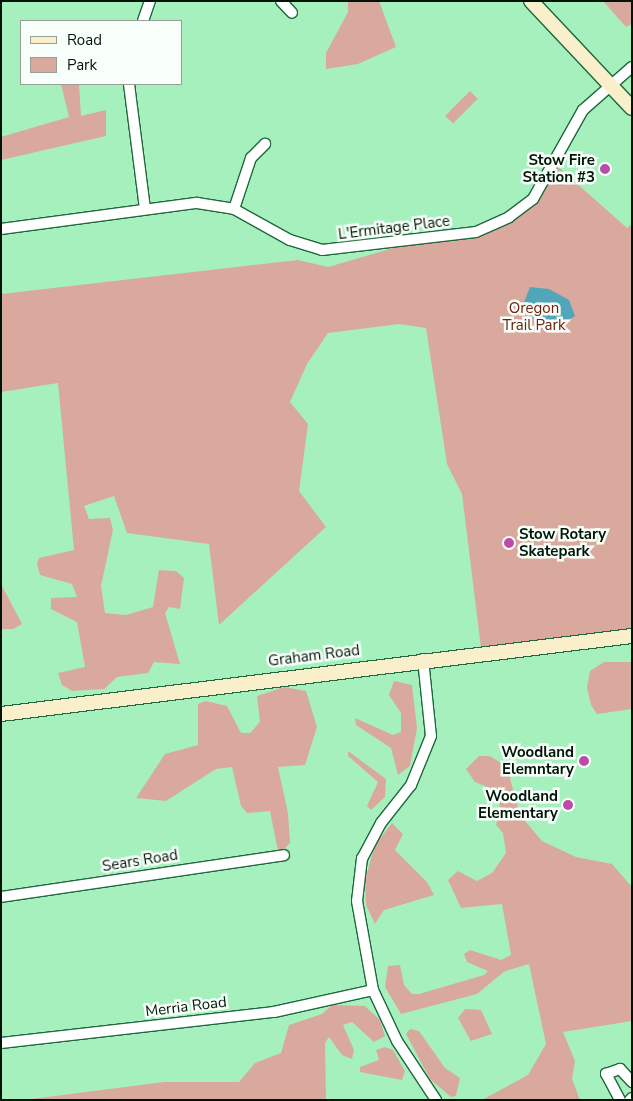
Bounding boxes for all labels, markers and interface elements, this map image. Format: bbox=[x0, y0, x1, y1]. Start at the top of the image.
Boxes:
legend bbox=[20, 20, 182, 85]
text: Road bbox=[67, 30, 102, 50]
text: Park bbox=[67, 55, 97, 75]
place label: Stow Fire Station #3 bbox=[523, 151, 595, 186]
marker: Stow Fire Station #3 bbox=[599, 163, 611, 175]
street label: L'Ermitage Place bbox=[337, 212, 451, 244]
park label: Oregon Trail Park bbox=[503, 299, 565, 334]
place label: Stow Rotary Skatepark bbox=[519, 525, 606, 560]
marker: Stow Rotary Skatepark bbox=[503, 537, 515, 549]
street label: Graham Road bbox=[267, 641, 361, 671]
place label: Woodland Elemntary bbox=[501, 743, 574, 778]
marker: Woodland Elemntary bbox=[578, 755, 590, 767]
place label: Woodland Elementary bbox=[478, 787, 558, 822]
marker: Woodland Elementary bbox=[562, 799, 574, 811]
street label: Sears Road bbox=[101, 846, 179, 876]
street label: Merria Road bbox=[144, 993, 228, 1021]

